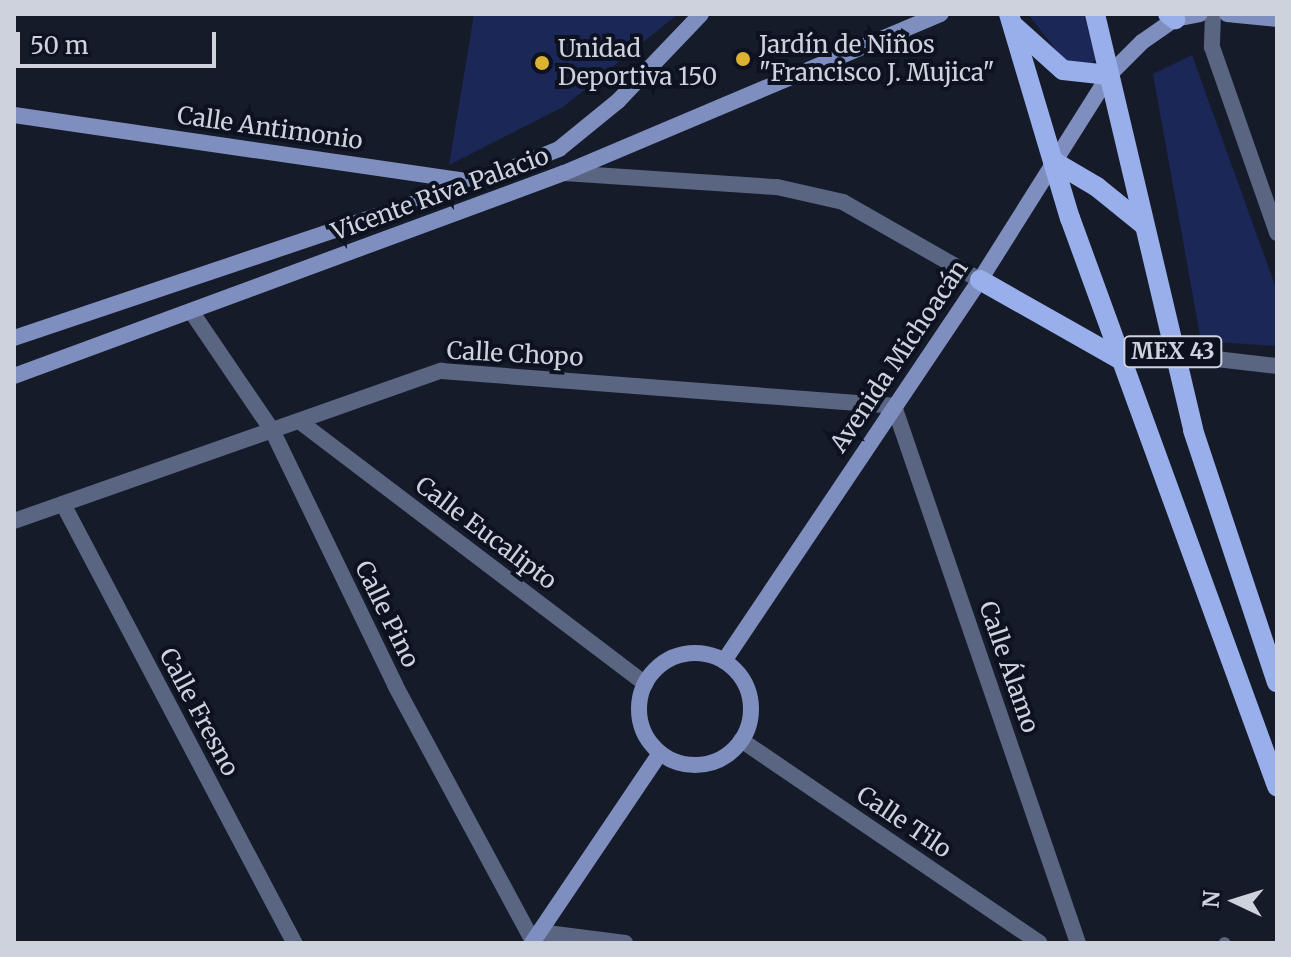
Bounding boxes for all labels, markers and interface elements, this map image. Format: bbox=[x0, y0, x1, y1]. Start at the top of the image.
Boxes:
scale bar bbox=[20, 16, 220, 66]
text: 50 m bbox=[30, 30, 89, 61]
place label: Jardín de Niños "Francisco J. Mujica" bbox=[759, 31, 995, 87]
place label: Unidad Deportiva 150 bbox=[558, 35, 717, 91]
marker: Jardín de Niños "Francisco J. Mujica" bbox=[734, 50, 752, 68]
marker: Unidad Deportiva 150 bbox=[533, 54, 551, 72]
street label: Calle Antimonio bbox=[175, 101, 365, 155]
street label: Vicente Riva Palacio bbox=[328, 141, 552, 247]
street label: Avenida Michoacán bbox=[824, 255, 974, 457]
road number: MEX 43 bbox=[1123, 334, 1223, 370]
street label: Calle Chopo bbox=[446, 336, 584, 372]
street label: Calle Eucalipto bbox=[410, 471, 562, 595]
street label: Calle Pino bbox=[349, 556, 425, 672]
street label: Calle Álamo bbox=[973, 597, 1045, 737]
street label: Calle Fresno bbox=[153, 643, 245, 781]
street label: Calle Tilo bbox=[851, 780, 957, 864]
north arrow bbox=[1195, 861, 1275, 941]
text: N bbox=[1196, 890, 1226, 909]

